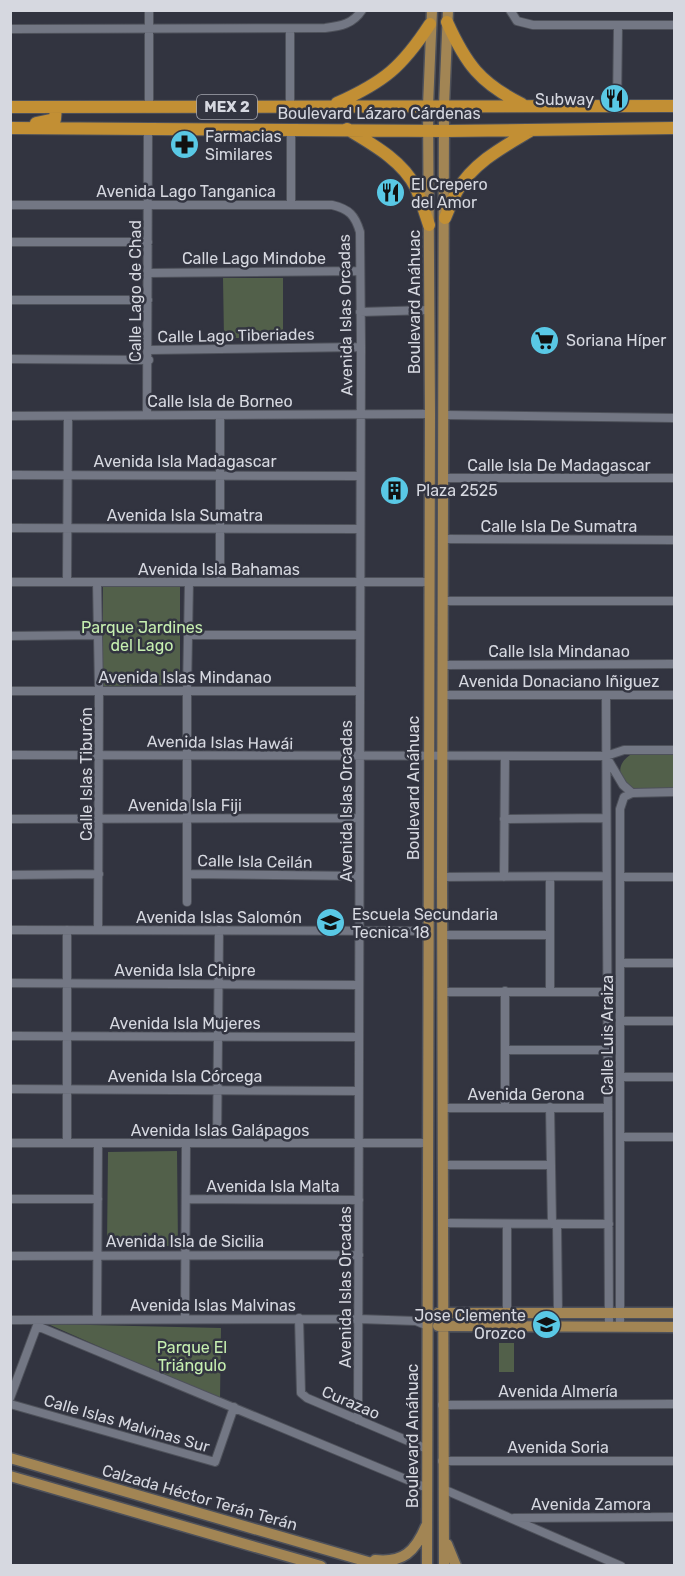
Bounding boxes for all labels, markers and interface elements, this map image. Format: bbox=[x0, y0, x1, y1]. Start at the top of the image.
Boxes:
restaurant icon: Subway bbox=[599, 83, 631, 115]
place label: Subway bbox=[535, 90, 594, 109]
road number: MEX 2 bbox=[197, 95, 257, 119]
street label: Boulevard Lázaro Cárdenas bbox=[277, 104, 481, 123]
place label: Farmacias Similares bbox=[205, 127, 282, 164]
pharmacy icon: Farmacias Similares bbox=[168, 129, 200, 161]
place label: El Crepero del Amor bbox=[411, 175, 488, 212]
restaurant icon: El Crepero del Amor bbox=[374, 177, 406, 209]
street label: Avenida Lago Tanganica bbox=[96, 182, 276, 201]
street label: Calle Lago de Chad bbox=[126, 220, 145, 362]
street label: Boulevard Anáhuac bbox=[405, 230, 424, 374]
street label: Avenida Islas Orcadas bbox=[335, 234, 356, 396]
street label: Calle Lago Mindobe bbox=[182, 249, 326, 268]
supermarket icon: Soriana Híper bbox=[529, 324, 561, 356]
street label: Calle Lago Tiberiades bbox=[157, 325, 315, 346]
place label: Soriana Híper bbox=[566, 331, 666, 350]
street label: Calle Isla de Borneo bbox=[147, 392, 293, 411]
street label: Avenida Isla Madagascar bbox=[94, 452, 276, 471]
street label: Calle Isla De Madagascar bbox=[467, 456, 651, 475]
building icon: Plaza 2525 bbox=[379, 474, 411, 506]
place label: Plaza 2525 bbox=[416, 481, 498, 500]
street label: Avenida Isla Sumatra bbox=[107, 506, 263, 525]
street label: Calle Isla De Sumatra bbox=[481, 517, 637, 536]
street label: Avenida Isla Bahamas bbox=[138, 560, 300, 579]
park label: Parque Jardines del Lago bbox=[81, 618, 203, 655]
street label: Calle Isla Mindanao bbox=[488, 642, 630, 661]
street label: Avenida Islas Mindanao bbox=[98, 668, 272, 687]
street label: Avenida Donaciano Iñiguez bbox=[459, 672, 659, 691]
street label: Calle Islas Tiburón bbox=[77, 707, 96, 841]
street label: Boulevard Anáhuac bbox=[404, 716, 423, 860]
street label: Avenida Islas Orcadas bbox=[337, 720, 356, 882]
street label: Avenida Islas Hawái bbox=[147, 732, 293, 753]
street label: Avenida Isla Fiji bbox=[128, 796, 242, 815]
street label: Calle Isla Ceilán bbox=[197, 851, 313, 872]
place label: Escuela Secundaria Tecnica 18 bbox=[352, 905, 498, 942]
school or university icon: Escuela Secundaria Tecnica 18 bbox=[315, 907, 347, 939]
street label: Avenida Islas Salomón bbox=[136, 908, 302, 927]
street label: Avenida Isla Chipre bbox=[114, 961, 256, 980]
street label: Calle Luis Araiza bbox=[598, 975, 617, 1095]
street label: Avenida Isla Mujeres bbox=[109, 1014, 261, 1033]
street label: Avenida Isla Córcega bbox=[108, 1067, 262, 1086]
street label: Avenida Gerona bbox=[467, 1085, 585, 1104]
street label: Avenida Islas Galápagos bbox=[131, 1121, 309, 1140]
street label: Avenida Isla Malta bbox=[206, 1177, 340, 1196]
street label: Avenida Islas Orcadas bbox=[336, 1206, 355, 1368]
street label: Avenida Isla de Sicilia bbox=[106, 1232, 264, 1251]
street label: Avenida Islas Malvinas bbox=[130, 1296, 296, 1315]
place label: Jose Clemente Orozco bbox=[414, 1306, 526, 1343]
school or university icon: Jose Clemente Orozco bbox=[531, 1308, 563, 1340]
park label: Parque El Triángulo bbox=[157, 1338, 227, 1375]
street label: Boulevard Anáhuac bbox=[403, 1364, 422, 1508]
street label: Curazao bbox=[319, 1382, 383, 1423]
street label: Avenida Almería bbox=[498, 1382, 618, 1401]
street label: Calle Islas Malvinas Sur bbox=[42, 1391, 212, 1456]
street label: Avenida Soria bbox=[507, 1438, 609, 1457]
street label: Calzada Héctor Terán Terán bbox=[100, 1460, 300, 1535]
street label: Avenida Zamora bbox=[531, 1495, 651, 1514]

